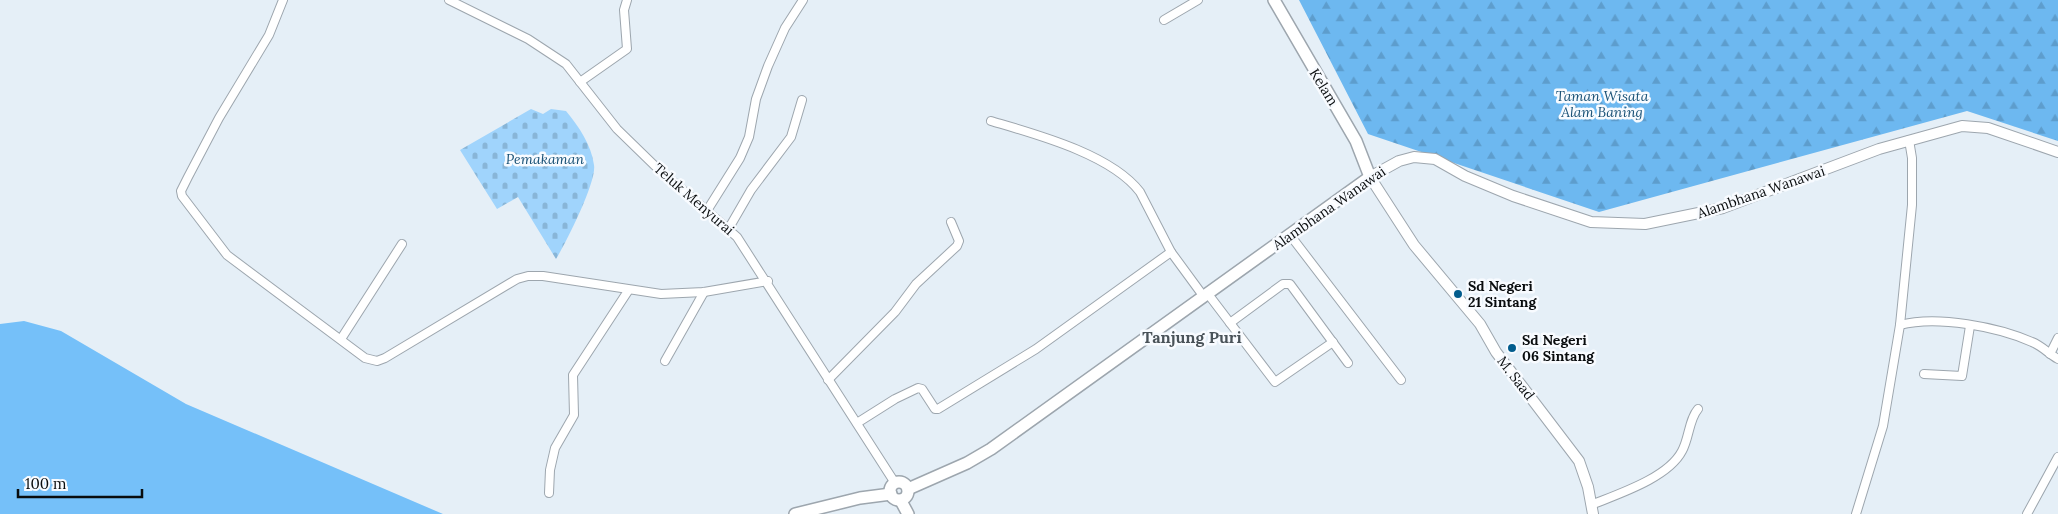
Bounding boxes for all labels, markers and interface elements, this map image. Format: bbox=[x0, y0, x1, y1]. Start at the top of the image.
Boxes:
street label: Kelam bbox=[1306, 65, 1343, 109]
park label: Taman Wisata Alam Baning bbox=[1556, 87, 1649, 121]
park label: Pemakaman bbox=[506, 150, 585, 168]
street label: Teluk Menyurai bbox=[650, 159, 738, 239]
street label: Alambhana Wanawai bbox=[1268, 162, 1389, 254]
street label: Alambhana Wanawai bbox=[1694, 162, 1827, 223]
place label: Sd Negeri 21 Sintang bbox=[1468, 277, 1538, 311]
marker: Sd Negeri 21 Sintang bbox=[1452, 288, 1464, 300]
district label: Tanjung Puri bbox=[1142, 327, 1242, 347]
place label: Sd Negeri 06 Sintang bbox=[1522, 331, 1595, 365]
marker: Sd Negeri 06 Sintang bbox=[1506, 342, 1518, 354]
street label: M. Saad bbox=[1493, 352, 1539, 404]
scale bar bbox=[18, 466, 141, 498]
text: 100 m bbox=[25, 474, 66, 493]

